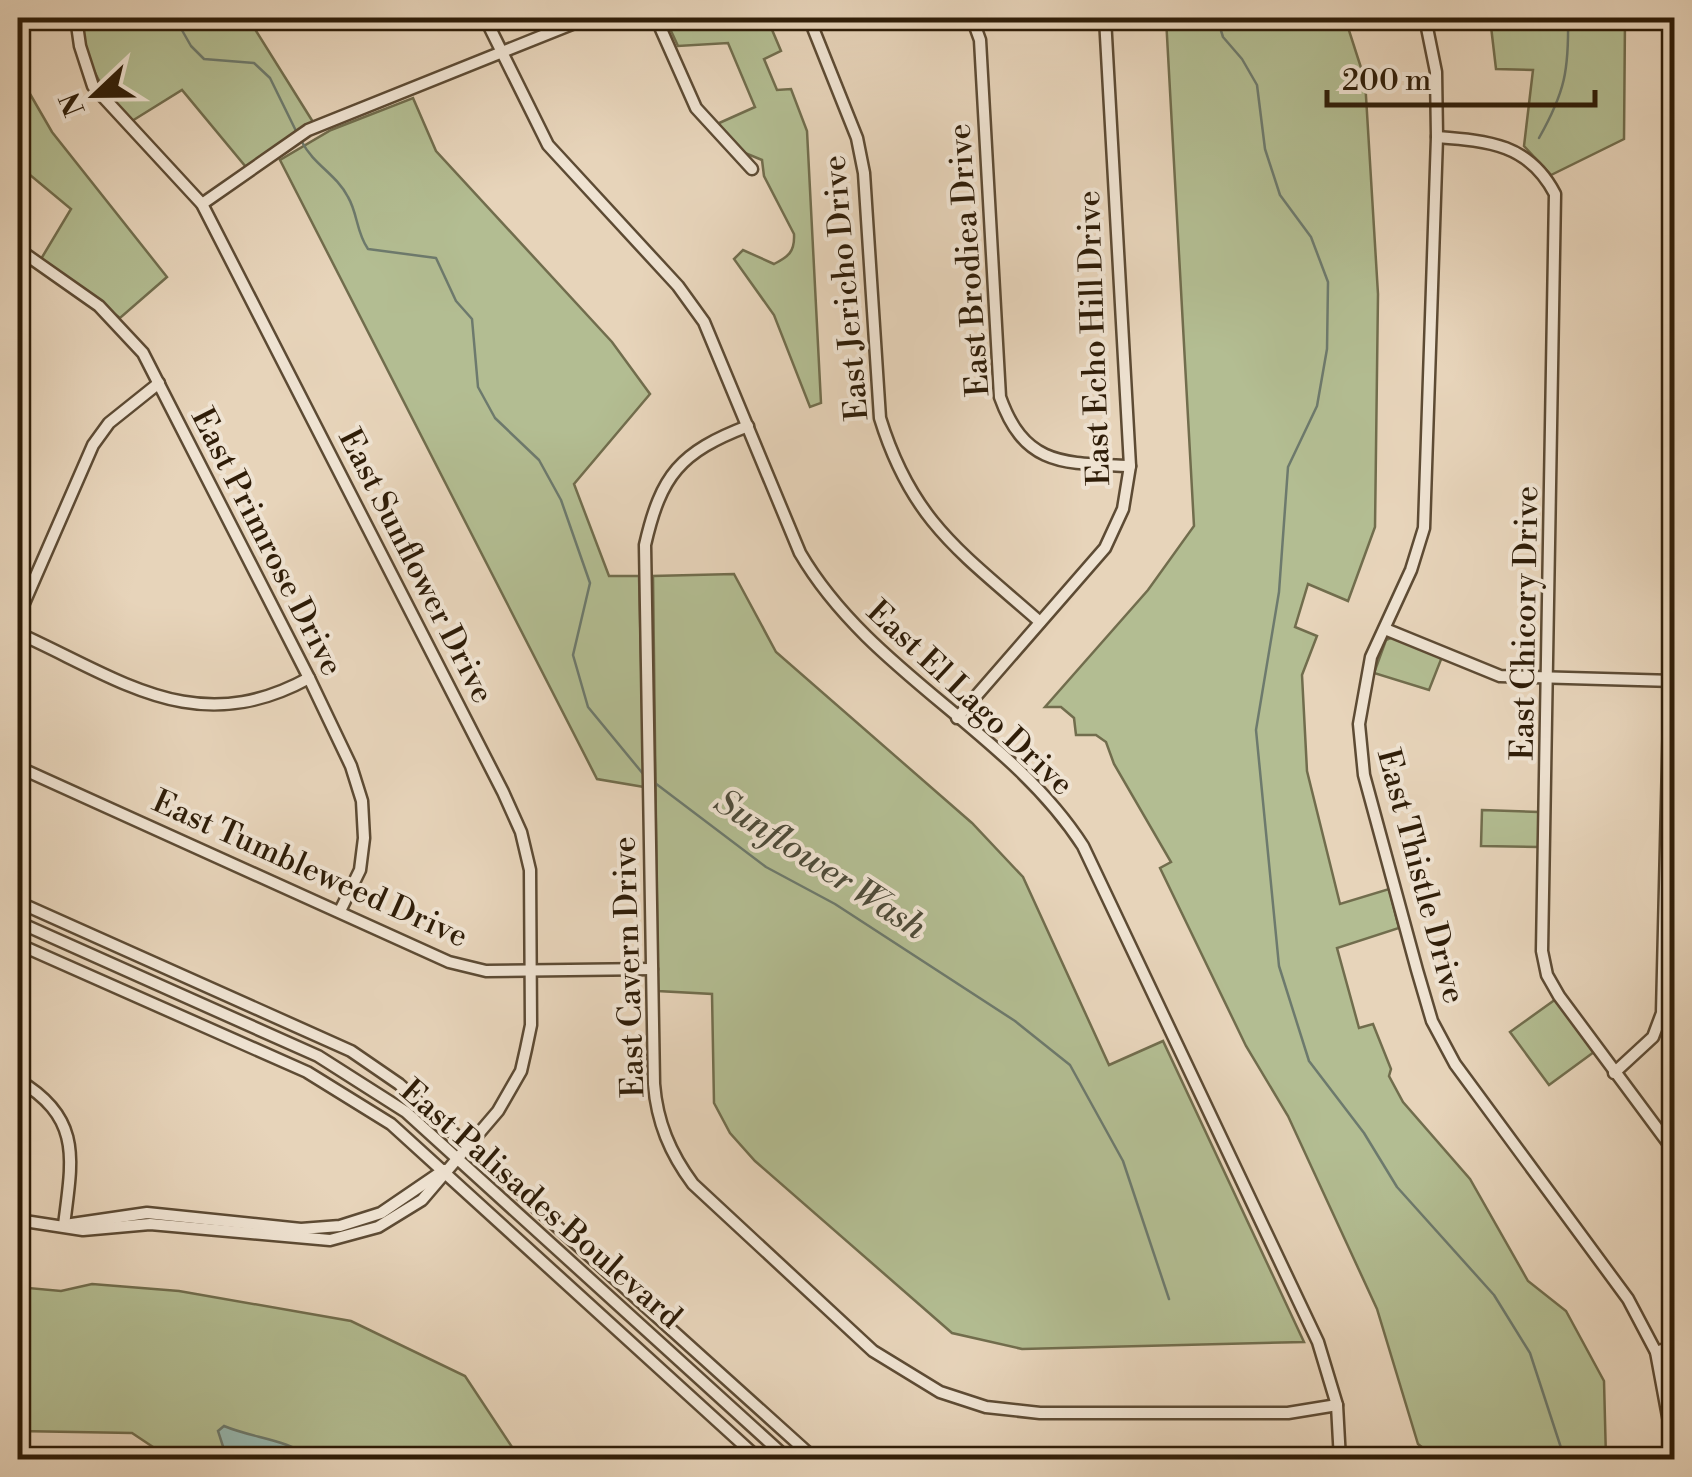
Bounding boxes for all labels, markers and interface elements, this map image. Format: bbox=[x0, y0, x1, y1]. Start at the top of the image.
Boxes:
north arrow bbox=[45, 45, 145, 145]
scale bar bbox=[1327, 45, 1594, 107]
text: 200 m bbox=[1342, 62, 1431, 100]
text: N bbox=[53, 87, 94, 121]
street label: East Brodiea Drive bbox=[940, 122, 998, 398]
street label: East Jericho Drive bbox=[814, 154, 878, 422]
street label: East Echo Hill Drive bbox=[1069, 190, 1119, 486]
street label: East Primrose Drive bbox=[182, 401, 352, 683]
street label: East Sunflower Drive bbox=[329, 422, 503, 710]
street label: East Chicory Drive bbox=[1503, 485, 1547, 761]
street label: East El Lago Drive bbox=[858, 592, 1082, 804]
street label: East Thistle Drive bbox=[1368, 744, 1474, 1008]
street label: East Tumbleweed Drive bbox=[146, 781, 474, 957]
water label: Sunflower Wash bbox=[706, 781, 935, 950]
street label: East Cavern Drive bbox=[604, 836, 654, 1098]
street label: East Palisades Boulevard bbox=[392, 1071, 690, 1337]

